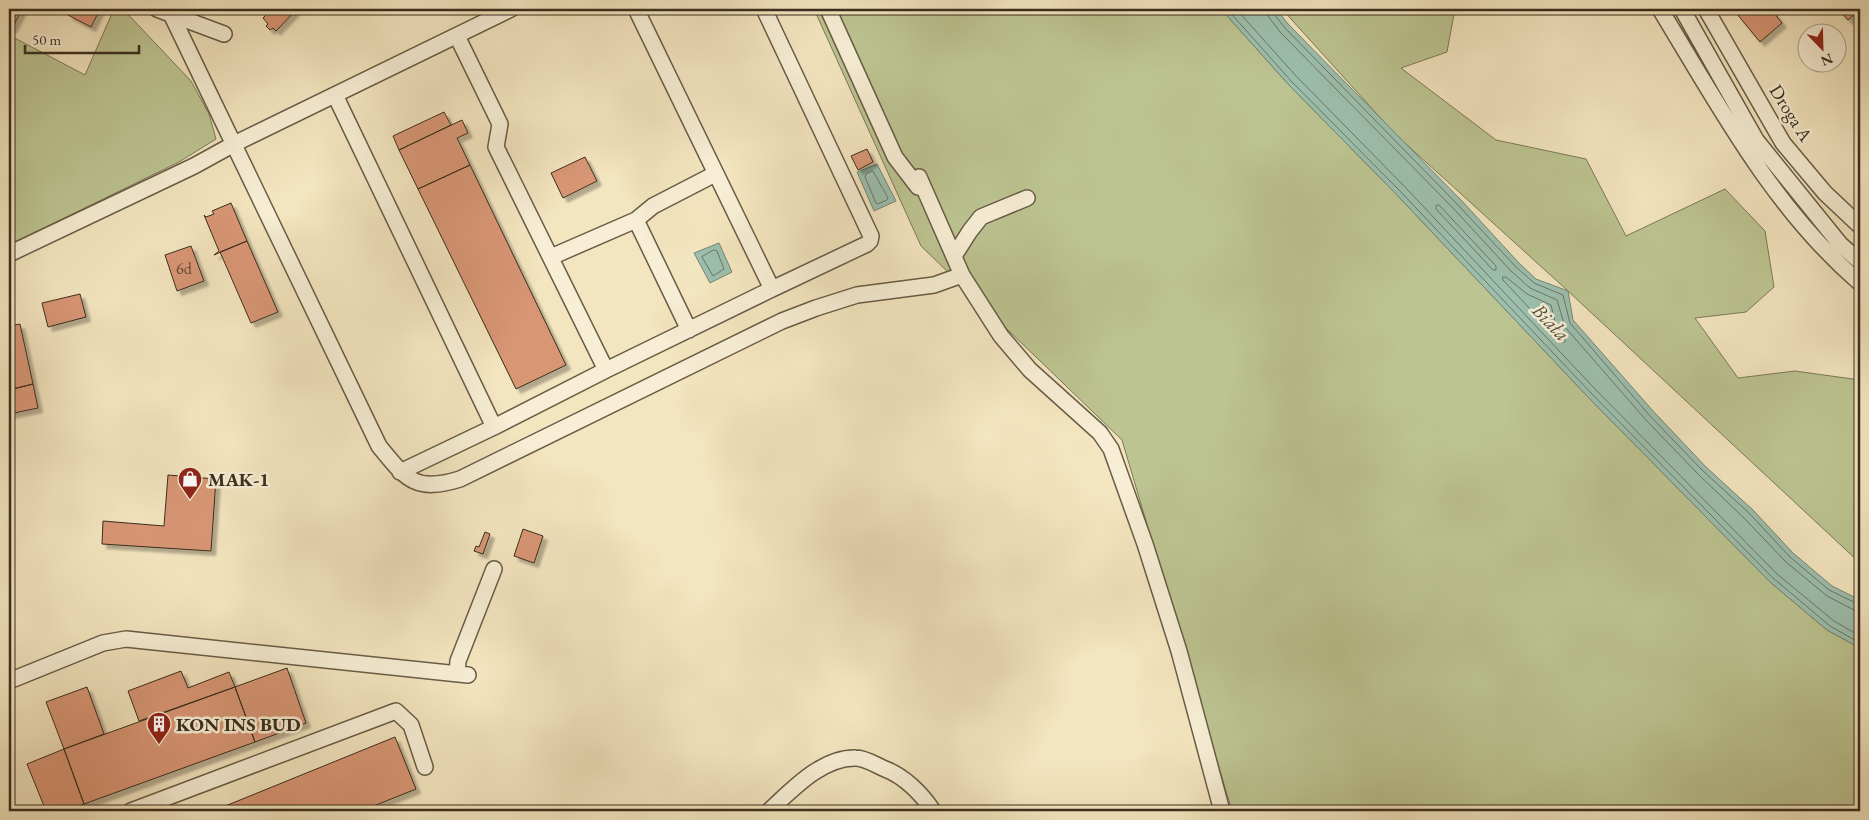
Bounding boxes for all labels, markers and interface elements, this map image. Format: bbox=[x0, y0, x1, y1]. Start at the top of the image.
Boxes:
scale bar bbox=[25, 22, 139, 54]
north arrow bbox=[1796, 22, 1846, 72]
text: 50 m bbox=[32, 30, 61, 49]
text: N bbox=[1818, 49, 1836, 71]
street label: Droga A bbox=[1764, 80, 1819, 147]
house number: 6d bbox=[176, 258, 193, 279]
water label: Biała bbox=[1526, 297, 1575, 346]
shop icon: MAK-1 bbox=[177, 466, 203, 500]
place label: MAK-1 bbox=[208, 467, 269, 492]
building icon: KON INS BUD bbox=[146, 711, 172, 745]
place label: KON INS BUD bbox=[176, 712, 301, 737]

